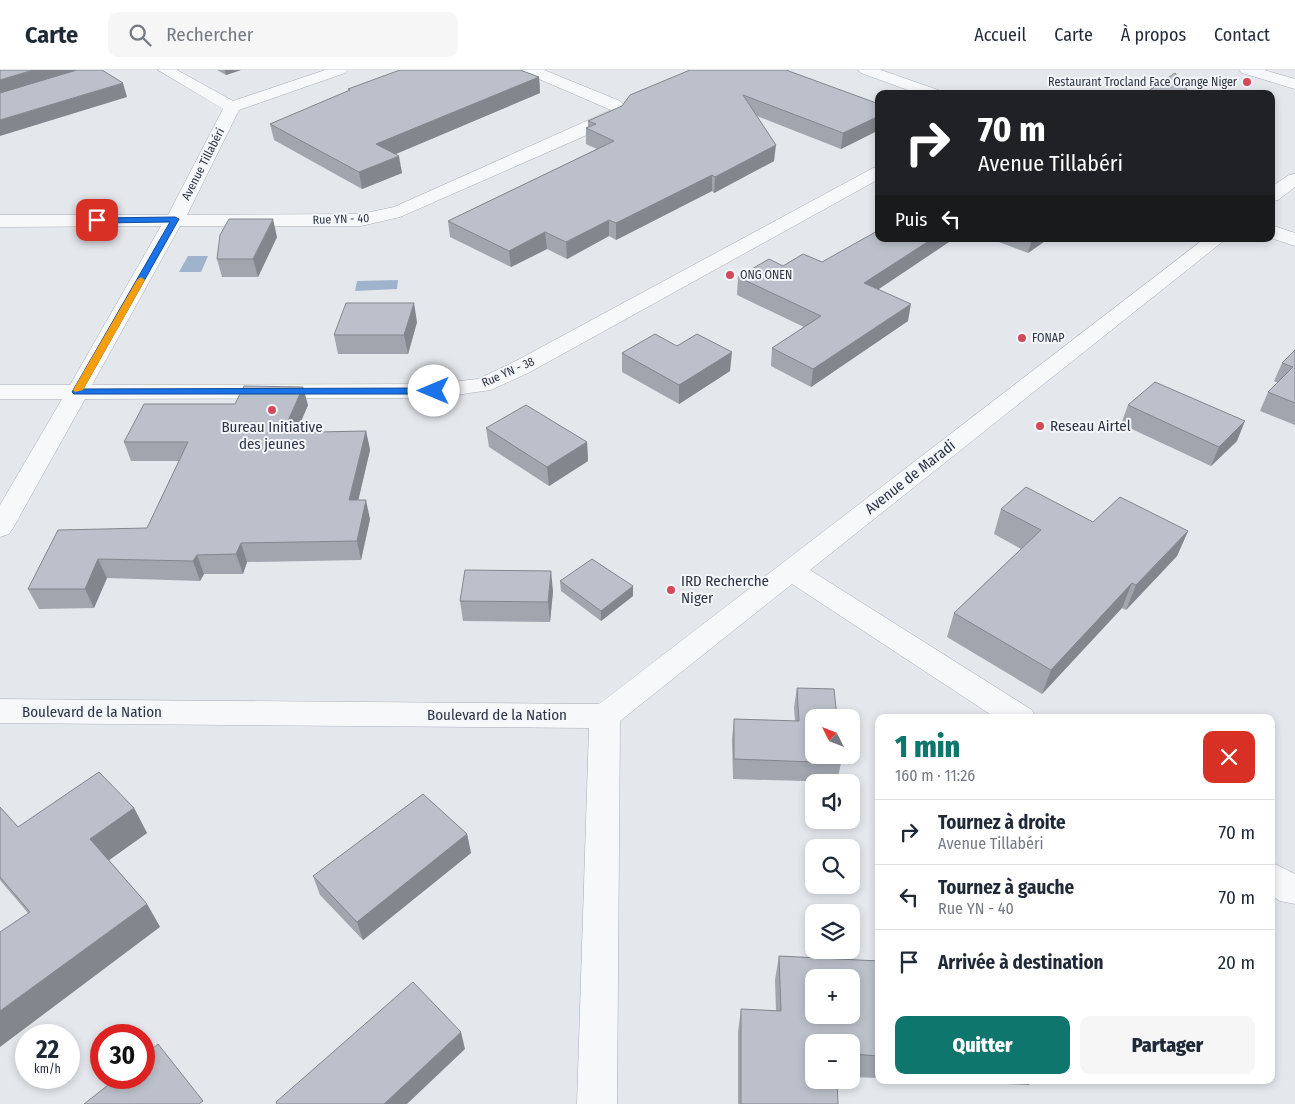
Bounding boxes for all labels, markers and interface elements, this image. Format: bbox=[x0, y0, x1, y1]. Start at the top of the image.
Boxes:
search box bbox=[108, 12, 458, 57]
text: Carte bbox=[25, 21, 78, 49]
icon: search bbox=[126, 21, 154, 49]
text: Rechercher bbox=[166, 23, 253, 46]
text: Accueil bbox=[974, 24, 1026, 46]
text: Carte bbox=[1054, 24, 1093, 46]
text: À propos bbox=[1121, 24, 1186, 46]
text: Contact bbox=[1214, 24, 1270, 46]
place label: Restaurant Trocland Face Orange Niger bbox=[1048, 75, 1238, 89]
marker: Restaurant Trocland Face Orange Niger bbox=[1241, 76, 1253, 88]
text: 70 m bbox=[978, 108, 1046, 150]
icon: right bbox=[895, 110, 960, 175]
street label: Avenue Tillabéri bbox=[179, 126, 227, 202]
text: Avenue Tillabéri bbox=[978, 150, 1123, 177]
pin bbox=[76, 199, 118, 241]
icon: left bbox=[937, 205, 965, 233]
icon: arrive bbox=[83, 206, 111, 234]
text: Puis bbox=[895, 208, 927, 231]
street label: Rue YN - 40 bbox=[312, 211, 370, 227]
place label: ONG ONEN bbox=[740, 268, 792, 282]
marker: ONG ONEN bbox=[724, 269, 736, 281]
place label: FONAP bbox=[1032, 331, 1064, 345]
marker: FONAP bbox=[1016, 332, 1028, 344]
street label: Rue YN - 38 bbox=[479, 354, 537, 390]
position arrow bbox=[407, 364, 459, 416]
marker: Bureau Initiative des jeunes bbox=[266, 404, 278, 416]
place label: Reseau Airtel bbox=[1050, 417, 1131, 435]
place label: Bureau Initiative des jeunes bbox=[221, 418, 323, 453]
marker: Reseau Airtel bbox=[1034, 420, 1046, 432]
street label: Avenue de Maradi bbox=[861, 436, 959, 518]
place label: IRD Recherche Niger bbox=[681, 572, 769, 607]
marker: IRD Recherche Niger bbox=[665, 584, 677, 596]
street label: Boulevard de la Nation bbox=[22, 703, 162, 721]
street label: Boulevard de la Nation bbox=[427, 706, 567, 724]
north arrow bbox=[805, 709, 860, 764]
map controls bbox=[805, 709, 860, 1089]
text: 1 min bbox=[895, 729, 960, 765]
button: close bbox=[1203, 731, 1255, 783]
text: 160 m · 11:26 bbox=[895, 766, 975, 785]
button: sound bbox=[805, 774, 860, 829]
text: Tournez à droite bbox=[938, 811, 1066, 834]
icon: right bbox=[895, 818, 923, 846]
text: 70 m bbox=[1219, 821, 1255, 844]
text: Avenue Tillabéri bbox=[938, 834, 1044, 853]
button: search bbox=[805, 839, 860, 894]
text: Tournez à gauche bbox=[938, 876, 1074, 899]
icon: left bbox=[895, 883, 923, 911]
text: 70 m bbox=[1219, 886, 1255, 909]
text: Rue YN - 40 bbox=[938, 899, 1014, 918]
button: layers bbox=[805, 904, 860, 959]
icon: arrive bbox=[895, 948, 923, 976]
text: Arrivée à destination bbox=[938, 951, 1104, 974]
text: 20 m bbox=[1218, 951, 1255, 974]
button: + bbox=[805, 969, 860, 1024]
button: Quitter bbox=[895, 1016, 1070, 1074]
button: Partager bbox=[1080, 1016, 1255, 1074]
speed limit sign: 30 bbox=[90, 1024, 155, 1089]
button: − bbox=[805, 1034, 860, 1089]
text: 22 bbox=[36, 1035, 59, 1065]
text: km/h bbox=[34, 1062, 61, 1076]

